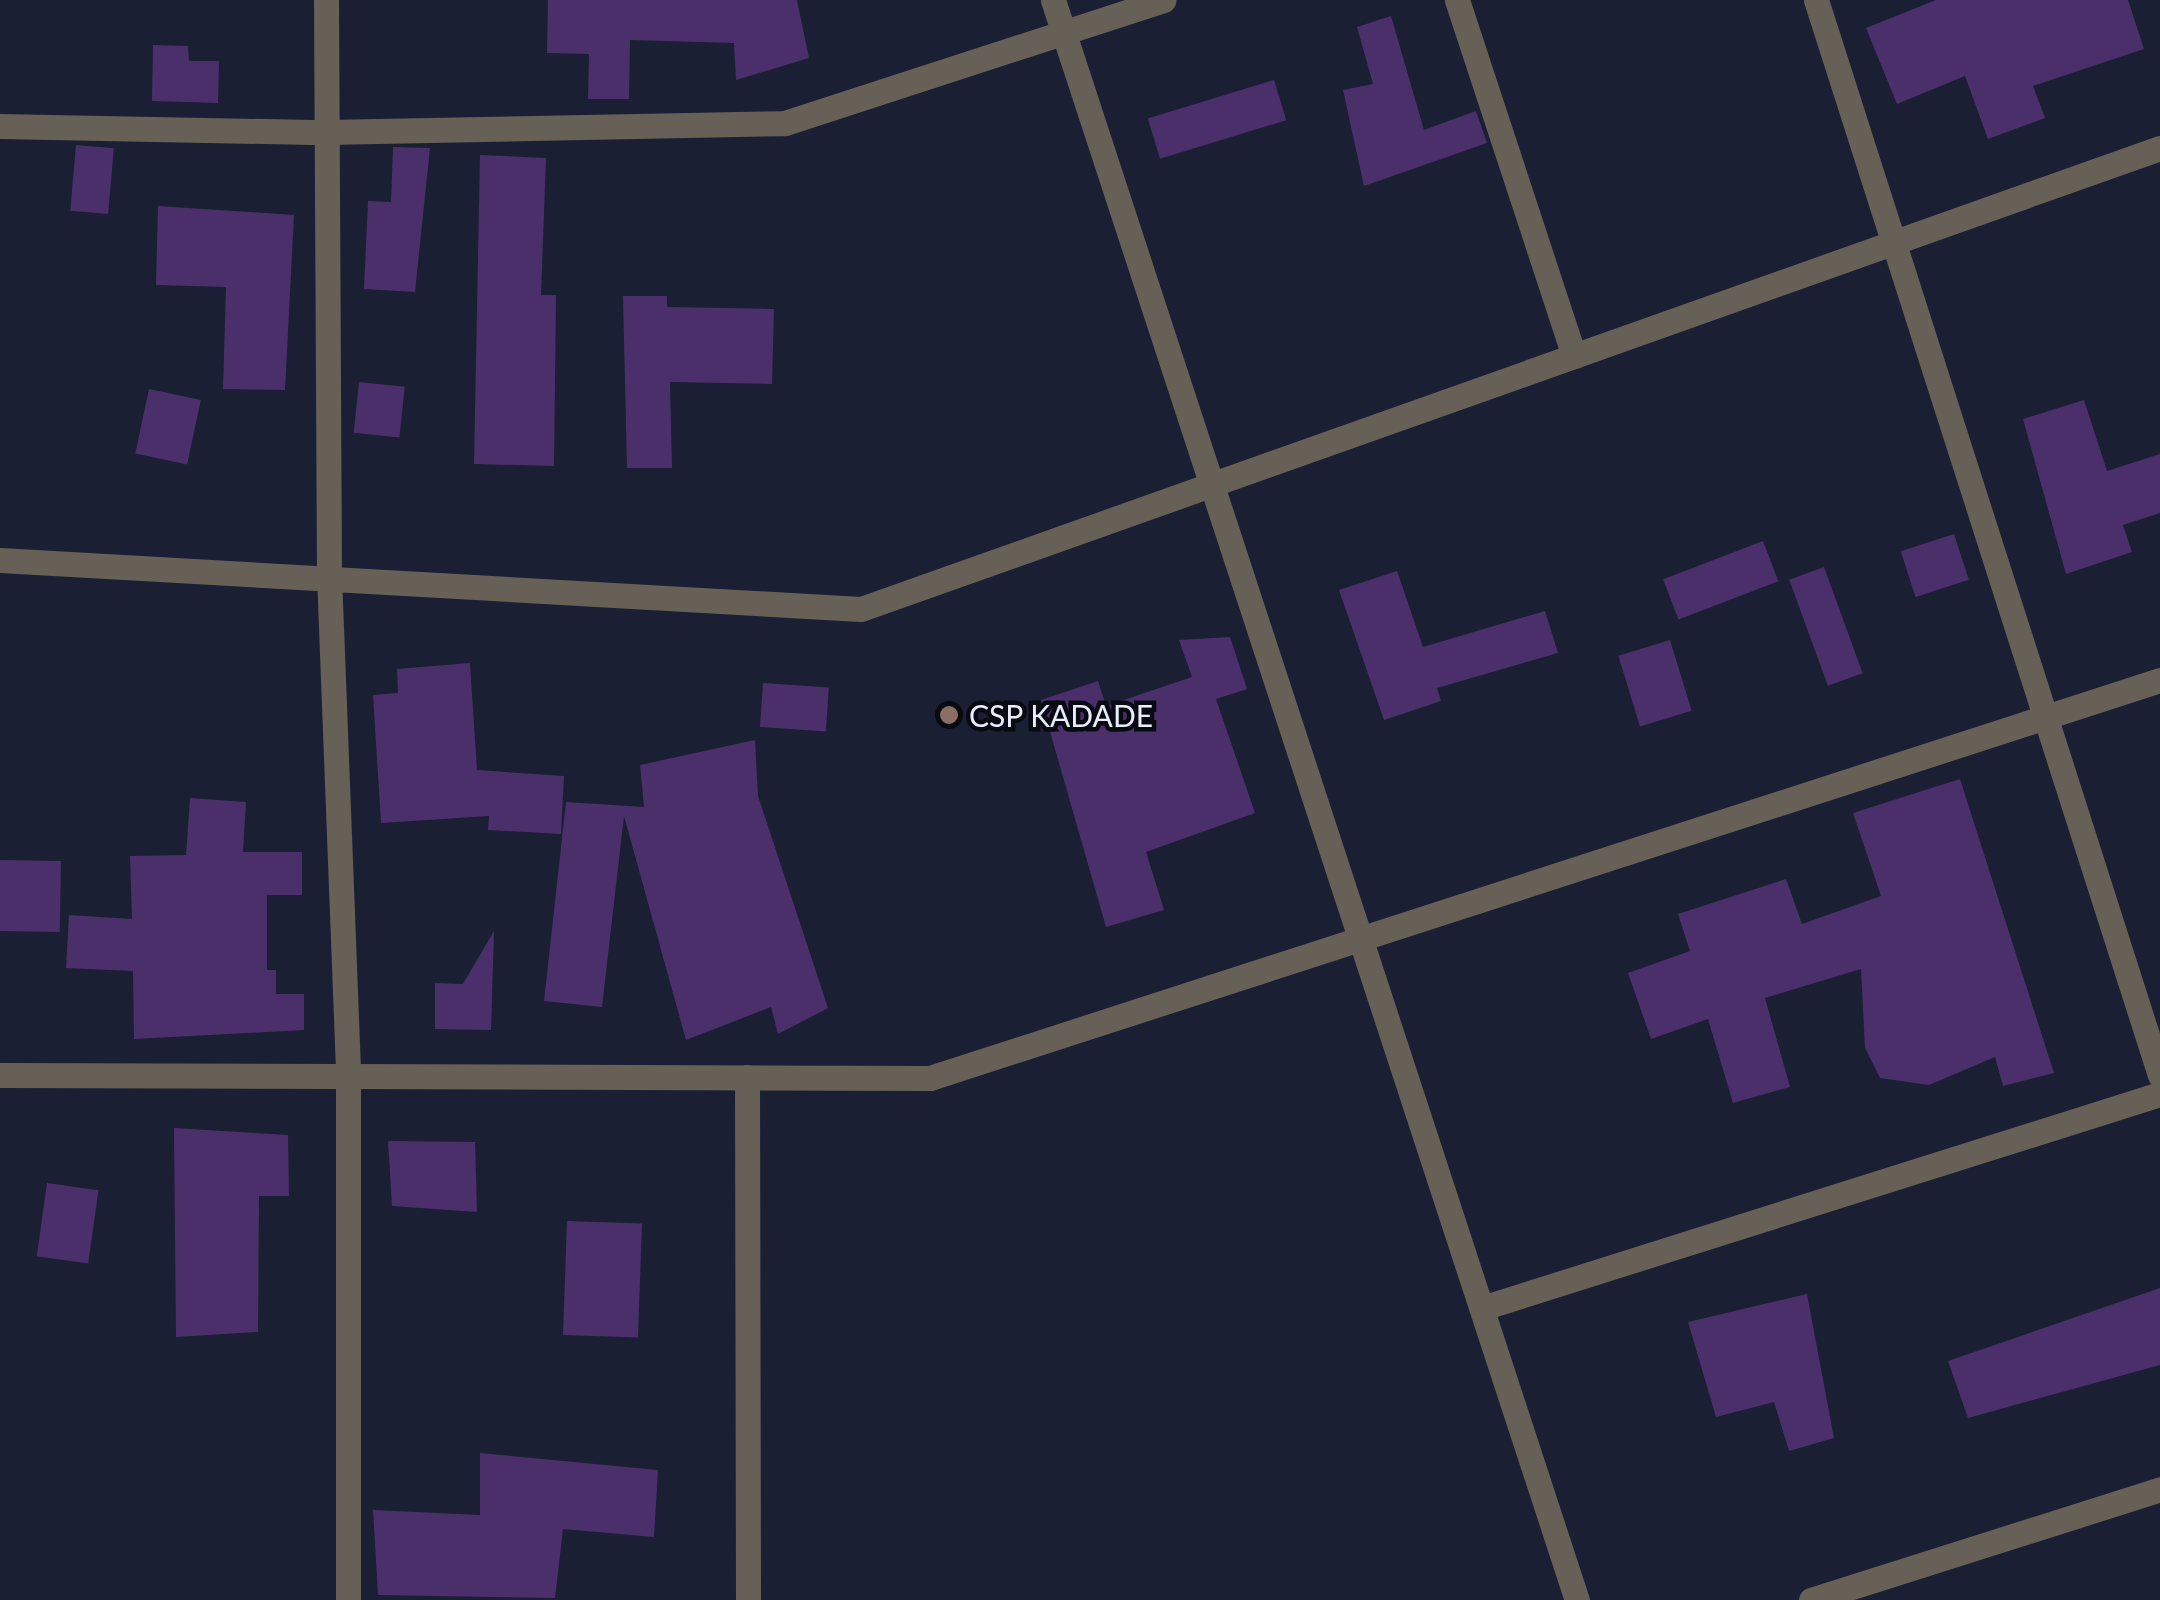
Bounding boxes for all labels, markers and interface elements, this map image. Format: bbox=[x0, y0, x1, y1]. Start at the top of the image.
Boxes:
place label: CSP KADADE bbox=[969, 697, 1154, 733]
marker: CSP KADADE bbox=[938, 704, 960, 726]

